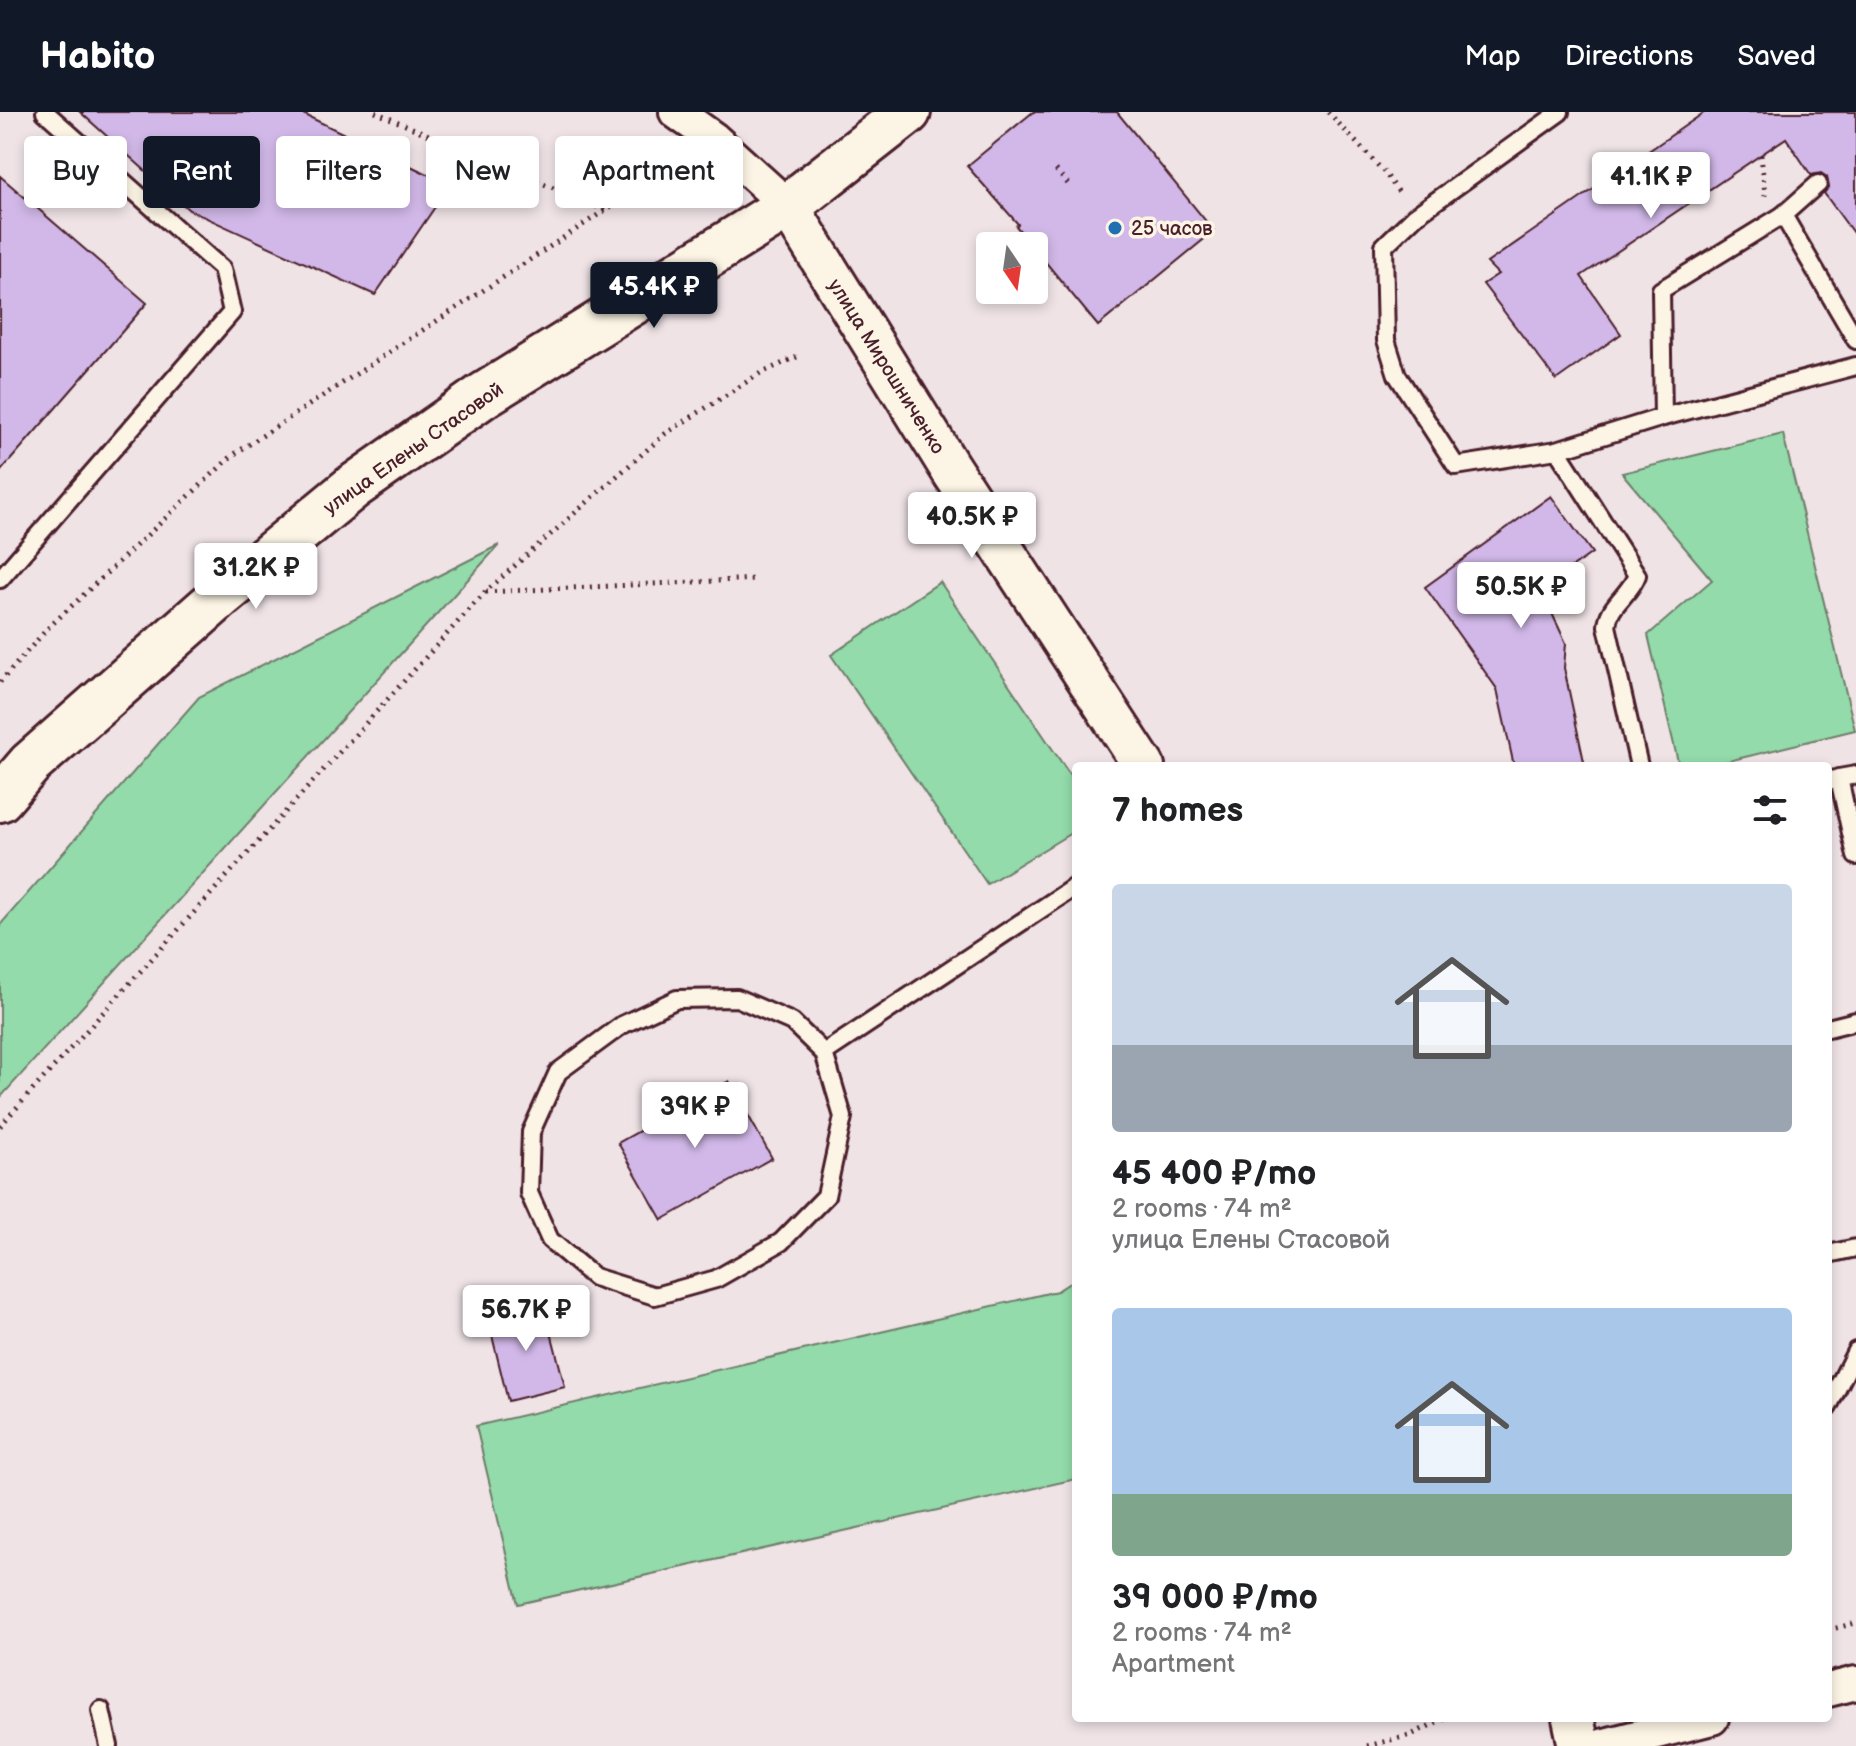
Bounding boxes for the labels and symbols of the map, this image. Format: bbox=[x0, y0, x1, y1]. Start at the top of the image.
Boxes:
pin: 41.1K ₽ bbox=[1577, 152, 1725, 220]
place label: 25 часов bbox=[1131, 217, 1213, 241]
marker: 25 часов bbox=[1106, 219, 1124, 237]
north arrow bbox=[976, 232, 1048, 304]
pin: 45.4K ₽ bbox=[580, 262, 728, 330]
street label: улица Мирошниченко bbox=[823, 275, 950, 458]
street label: улица Елены Стасовой bbox=[319, 378, 508, 520]
pin: 40.5K ₽ bbox=[898, 492, 1046, 560]
pin: 31.2K ₽ bbox=[182, 543, 330, 611]
pin: 50.5K ₽ bbox=[1447, 562, 1595, 630]
pin: 39K ₽ bbox=[639, 1082, 751, 1150]
pin: 56.7K ₽ bbox=[452, 1285, 600, 1353]

